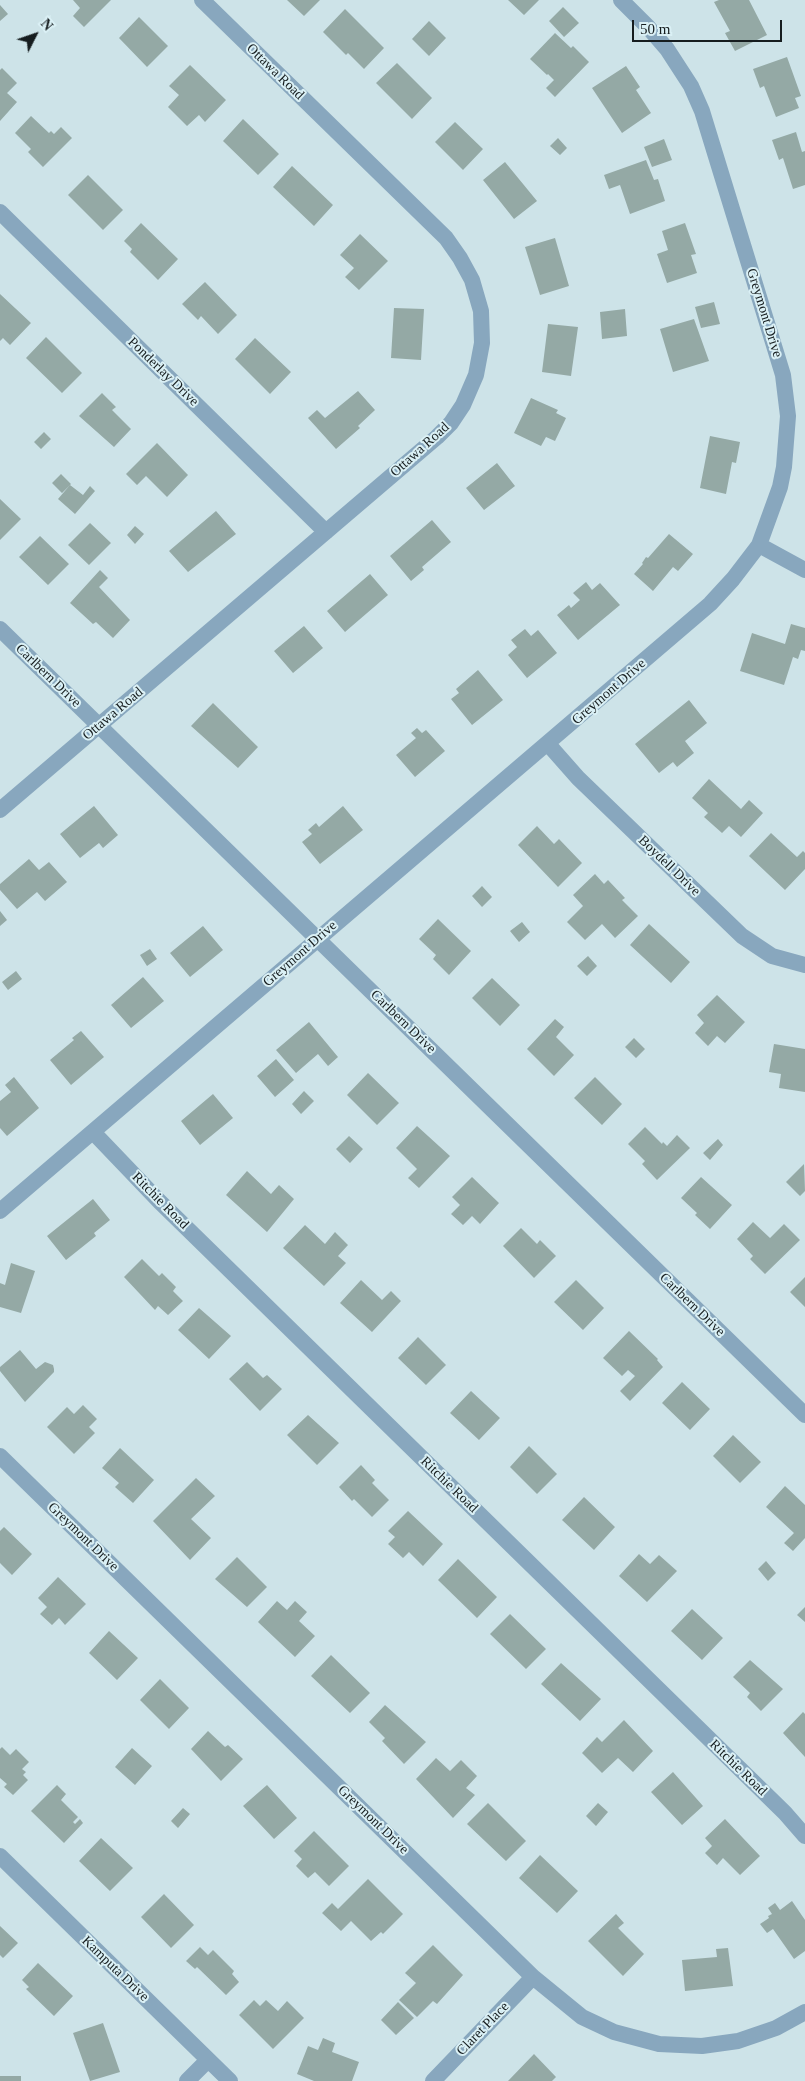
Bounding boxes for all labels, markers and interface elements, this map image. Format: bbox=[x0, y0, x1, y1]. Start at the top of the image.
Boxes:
north arrow bbox=[10, 10, 60, 60]
scale bar bbox=[635, 10, 785, 42]
text: N bbox=[38, 16, 56, 34]
text: 50 m bbox=[640, 21, 670, 37]
street label: Ottawa Road bbox=[243, 40, 307, 104]
street label: Greymont Drive bbox=[742, 266, 786, 360]
street label: Ponderlay Drive bbox=[124, 334, 202, 410]
street label: Ottawa Road bbox=[387, 419, 453, 481]
street label: Carlbern Drive bbox=[12, 641, 84, 711]
street label: Greymont Drive bbox=[569, 655, 649, 729]
street label: Ottawa Road bbox=[79, 684, 147, 744]
street label: Boydell Drive bbox=[634, 832, 704, 900]
street label: Greymont Drive bbox=[260, 917, 340, 991]
street label: Carlbern Drive bbox=[367, 987, 439, 1057]
street label: Ritchie Road bbox=[128, 1169, 192, 1233]
street label: Carlbern Drive bbox=[656, 1270, 728, 1340]
street label: Ritchie Road bbox=[417, 1453, 481, 1517]
street label: Greymont Drive bbox=[44, 1499, 122, 1575]
street label: Ritchie Road bbox=[706, 1736, 770, 1800]
street label: Greymont Drive bbox=[334, 1782, 412, 1858]
street label: Kamputa Drive bbox=[78, 1933, 152, 2005]
street label: Claret Place bbox=[453, 1999, 513, 2059]

